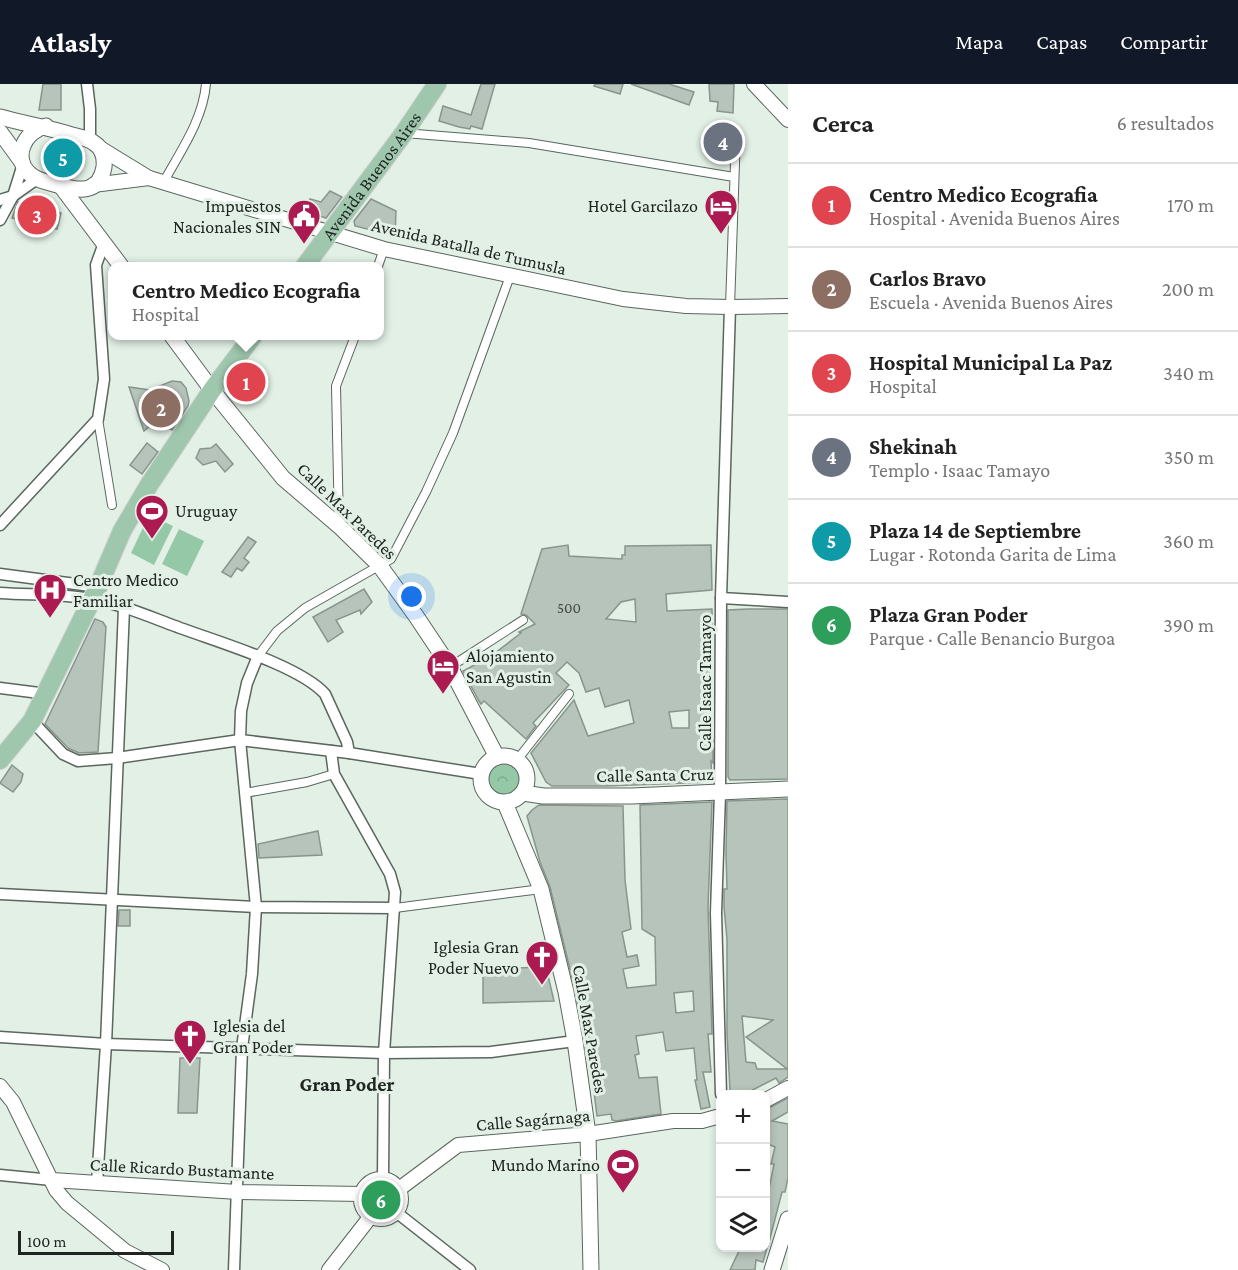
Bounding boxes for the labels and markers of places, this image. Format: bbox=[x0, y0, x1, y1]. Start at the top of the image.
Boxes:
pin: 4 bbox=[704, 120, 742, 164]
pin: 5 bbox=[44, 136, 82, 181]
hotel icon: Hotel Garcilazo bbox=[703, 188, 739, 235]
pin: 3 bbox=[18, 192, 57, 238]
place label: Impuestos Nacionales SIN bbox=[173, 196, 281, 237]
place label: Hotel Garcilazo bbox=[588, 196, 698, 216]
public building icon: Impuestos Nacionales SIN bbox=[286, 198, 322, 245]
pin: 1 bbox=[226, 360, 266, 404]
pin: 2 bbox=[142, 386, 180, 430]
sports icon: Uruguay bbox=[134, 493, 170, 540]
place label: Uruguay bbox=[175, 501, 238, 521]
place label: Centro Medico Familiar bbox=[73, 570, 179, 611]
hospital icon: Centro Medico Familiar bbox=[32, 572, 68, 619]
place label: Alojamiento San Agustin bbox=[466, 646, 554, 687]
hotel icon: Alojamiento San Agustin bbox=[425, 648, 461, 695]
place label: Iglesia Gran Poder Nuevo bbox=[428, 937, 519, 978]
church icon: Iglesia Gran Poder Nuevo bbox=[524, 939, 560, 986]
place label: Iglesia del Gran Poder bbox=[213, 1016, 294, 1057]
church icon: Iglesia del Gran Poder bbox=[172, 1018, 208, 1065]
sports icon: Mundo Marino bbox=[605, 1147, 641, 1194]
place label: Mundo Marino bbox=[491, 1155, 600, 1175]
pin: 6 bbox=[362, 1178, 400, 1222]

